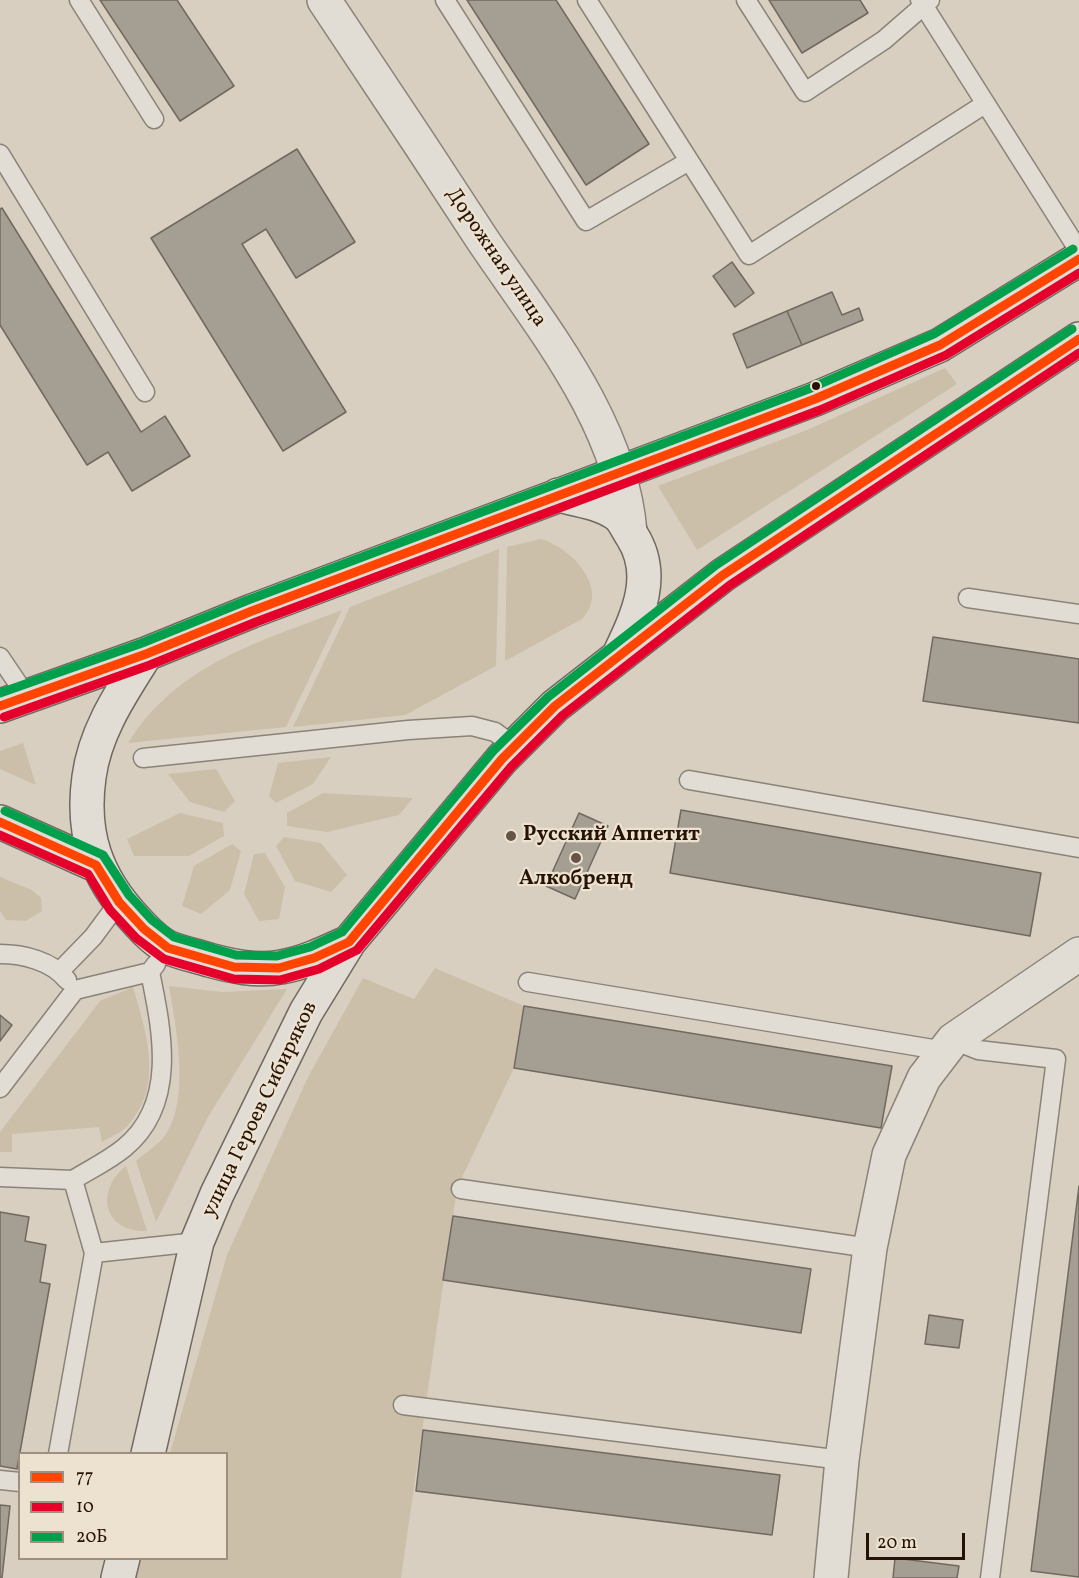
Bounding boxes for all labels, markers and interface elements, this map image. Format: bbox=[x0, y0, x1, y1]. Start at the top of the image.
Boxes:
street label: Дорожная улица bbox=[439, 184, 551, 332]
unlabelled marker bbox=[810, 380, 822, 392]
place label: Русский Аппетит bbox=[523, 823, 700, 849]
marker: Русский Аппетит bbox=[504, 829, 518, 843]
marker: Алкобренд bbox=[569, 851, 583, 865]
place label: Алкобренд bbox=[519, 867, 633, 893]
street label: улица Героев Сибиряков bbox=[198, 998, 324, 1222]
legend bbox=[18, 1452, 228, 1560]
text: 77 bbox=[76, 1465, 93, 1490]
text: 10 bbox=[76, 1495, 94, 1520]
scale bar bbox=[869, 1521, 968, 1559]
text: 20Б bbox=[76, 1525, 107, 1550]
text: 20 m bbox=[877, 1531, 917, 1556]

